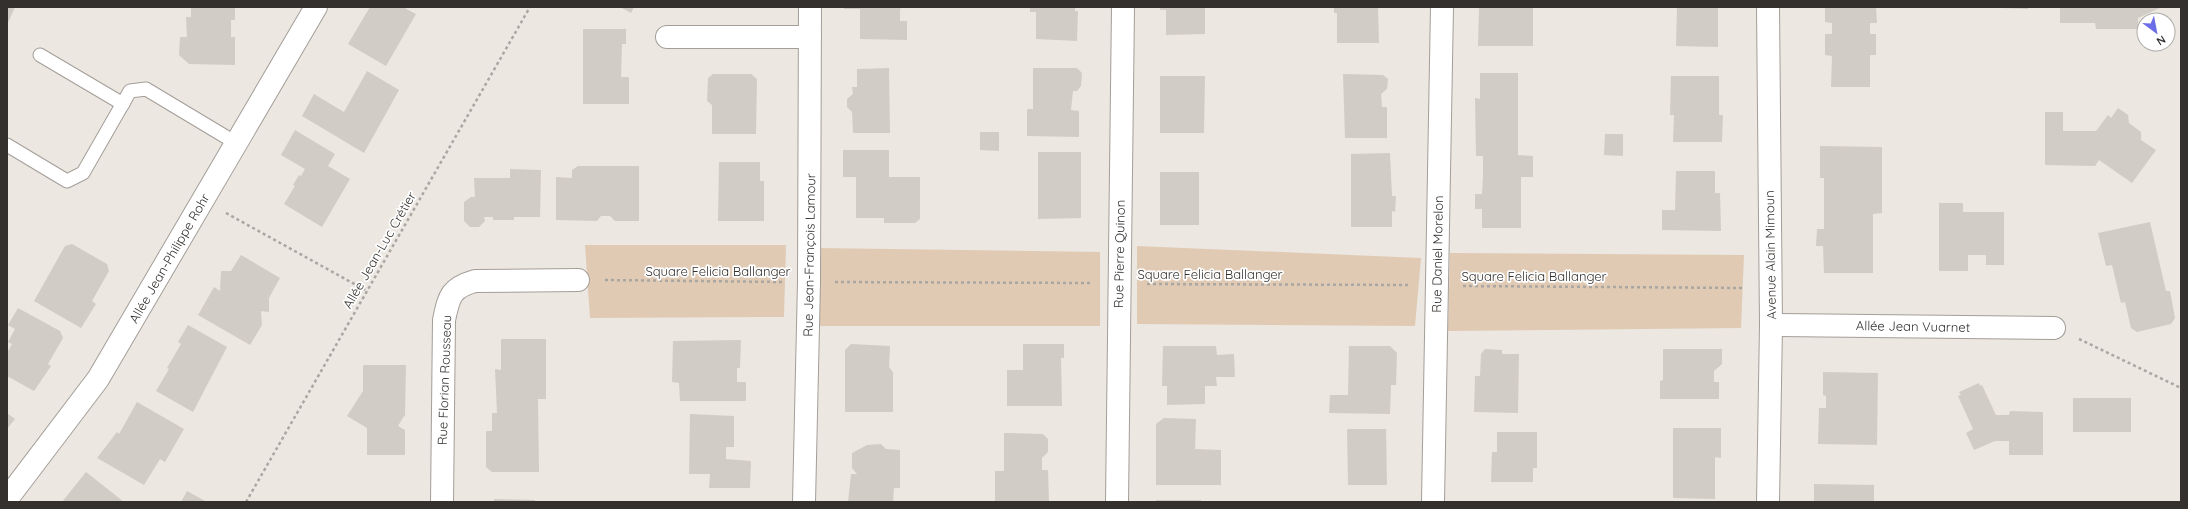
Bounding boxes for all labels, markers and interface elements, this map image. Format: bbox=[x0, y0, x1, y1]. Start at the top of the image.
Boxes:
north arrow bbox=[2136, 12, 2176, 52]
text: N bbox=[2154, 32, 2168, 49]
street label: Rue Jean-François Lamour bbox=[800, 173, 818, 337]
street label: Allée Jean-Luc Crétier bbox=[339, 189, 419, 311]
street label: Allée Jean-Philippe Rohr bbox=[125, 190, 213, 326]
street label: Avenue Alain Mimoun bbox=[1761, 190, 1779, 320]
street label: Rue Daniel Morelon bbox=[1428, 195, 1446, 313]
street label: Rue Pierre Quinon bbox=[1110, 200, 1128, 308]
street label: Square Felicia Ballanger bbox=[645, 263, 791, 279]
street label: Square Felicia Ballanger bbox=[1137, 266, 1283, 282]
street label: Square Felicia Ballanger bbox=[1461, 268, 1607, 284]
street label: Rue Florian Rousseau bbox=[434, 315, 454, 445]
street label: Allée Jean Vuarnet bbox=[1856, 317, 1970, 335]

